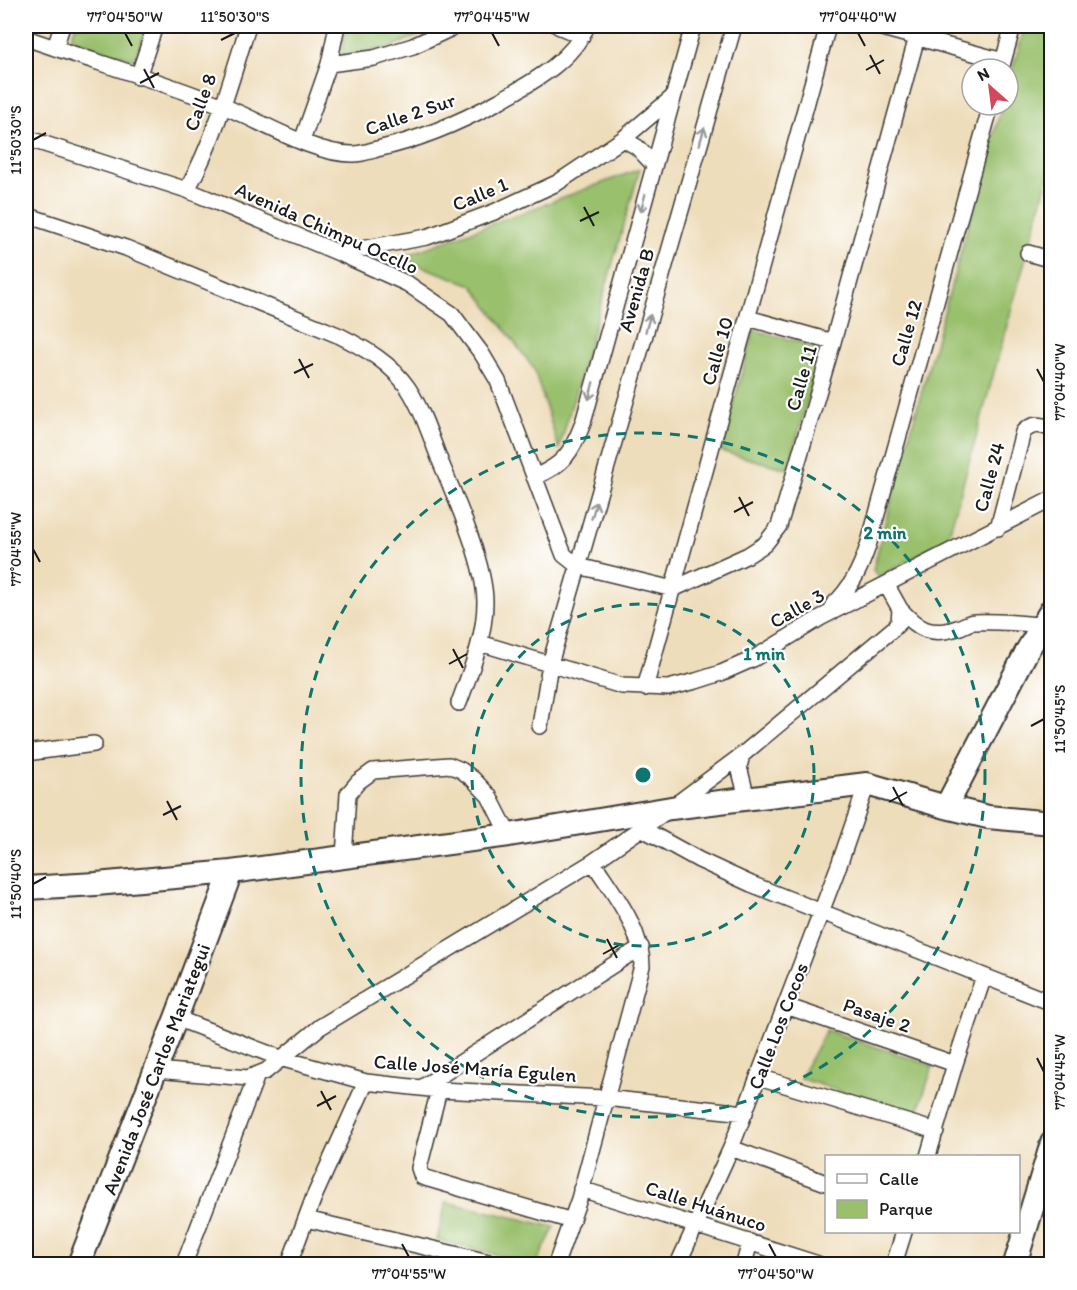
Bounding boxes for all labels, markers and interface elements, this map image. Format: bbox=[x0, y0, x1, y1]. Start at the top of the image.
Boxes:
text: 77°04'50"W bbox=[87, 8, 163, 26]
text: 11°50'30"S bbox=[200, 8, 270, 26]
text: 77°04'45"W bbox=[454, 8, 530, 26]
text: 77°04'40"W bbox=[820, 8, 897, 26]
north arrow bbox=[960, 57, 1020, 117]
text: N bbox=[974, 63, 992, 85]
street label: Calle 8 bbox=[179, 70, 221, 134]
street label: Calle 2 Sur bbox=[362, 87, 458, 141]
text: 11°50'30"S bbox=[7, 105, 25, 175]
one-way arrow bbox=[697, 126, 708, 145]
street label: Calle 1 bbox=[449, 172, 511, 216]
street label: Avenida Chimpu Occllo bbox=[232, 177, 422, 279]
one-way arrow bbox=[637, 193, 648, 212]
street label: Avenida B bbox=[613, 245, 659, 335]
street label: Calle 12 bbox=[885, 296, 927, 369]
one-way arrow bbox=[643, 314, 654, 333]
street label: Calle 10 bbox=[696, 314, 738, 388]
street label: Calle 11 bbox=[780, 342, 822, 414]
text: 77°04'40"W bbox=[1051, 343, 1069, 420]
one-way arrow bbox=[585, 381, 597, 400]
street label: Calle 24 bbox=[968, 440, 1010, 514]
one-way arrow bbox=[589, 501, 600, 520]
text: 77°04'55"W bbox=[7, 512, 25, 586]
text: 2 min bbox=[864, 522, 907, 544]
street label: Calle 3 bbox=[765, 583, 829, 633]
text: 1 min bbox=[743, 643, 785, 665]
text: 11°50'45"S bbox=[1051, 684, 1069, 754]
centre of rings bbox=[633, 765, 653, 785]
text: 11°50'40"S bbox=[7, 849, 25, 919]
street label: Avenida José Carlos Mariategui bbox=[97, 940, 215, 1198]
street label: Calle Los Cocos bbox=[743, 959, 813, 1093]
street label: Pasaje 2 bbox=[840, 992, 914, 1038]
text: 77°04'45"W bbox=[1051, 1034, 1069, 1110]
street label: Calle José María Egulen bbox=[373, 1049, 577, 1087]
legend bbox=[825, 1155, 1020, 1233]
text: Calle bbox=[879, 1168, 919, 1190]
street label: Calle Huánuco bbox=[642, 1175, 770, 1237]
text: Parque bbox=[879, 1198, 933, 1220]
text: 77°04'55"W bbox=[372, 1265, 446, 1283]
text: 77°04'50"W bbox=[738, 1265, 814, 1283]

